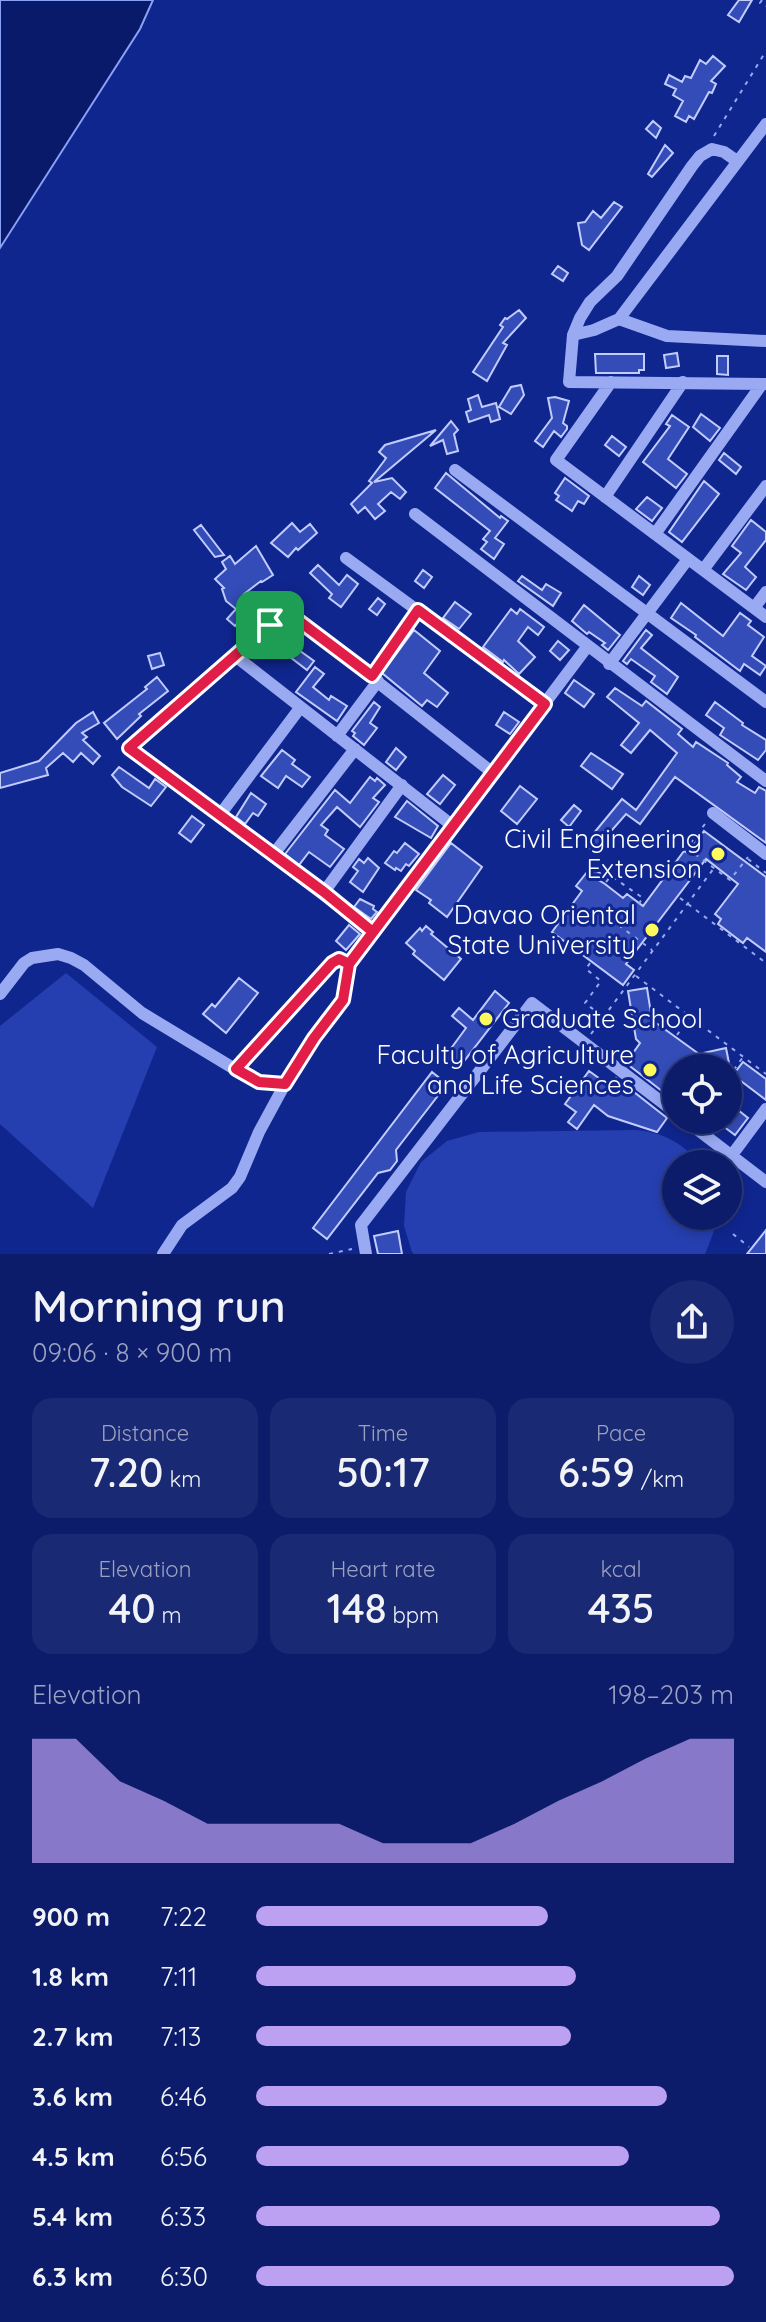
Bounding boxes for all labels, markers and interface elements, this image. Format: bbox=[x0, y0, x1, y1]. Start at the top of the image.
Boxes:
pin bbox=[236, 591, 304, 659]
icon: arrive bbox=[248, 603, 292, 647]
place label: Civil Engineering Extension bbox=[504, 822, 702, 885]
marker: Civil Engineering Extension bbox=[709, 845, 727, 863]
place label: Davao Oriental State University bbox=[448, 898, 636, 961]
marker: Davao Oriental State University bbox=[643, 921, 661, 939]
place label: Graduate School bbox=[502, 1002, 703, 1035]
marker: Graduate School bbox=[477, 1010, 495, 1028]
place label: Faculty of Agriculture and Life Sciences bbox=[377, 1038, 634, 1101]
map controls bbox=[662, 1054, 742, 1230]
button: locate bbox=[662, 1054, 742, 1134]
marker: Faculty of Agriculture and Life Sciences bbox=[641, 1061, 659, 1079]
button: layers bbox=[662, 1150, 742, 1230]
text: Morning run bbox=[32, 1278, 286, 1333]
button: share bbox=[650, 1280, 734, 1364]
text: 09:06 · 8 × 900 m bbox=[32, 1336, 232, 1369]
text: Distance bbox=[101, 1419, 189, 1447]
text: Time bbox=[358, 1419, 408, 1447]
text: Pace bbox=[596, 1419, 646, 1447]
text: 7.20 bbox=[89, 1447, 163, 1497]
text: 50:17 bbox=[336, 1447, 430, 1497]
text: 6:59 bbox=[558, 1447, 635, 1497]
text: km bbox=[163, 1465, 201, 1493]
text: /km bbox=[635, 1465, 684, 1493]
text: Elevation bbox=[99, 1555, 191, 1583]
text: Heart rate bbox=[331, 1555, 435, 1583]
text: kcal bbox=[600, 1555, 642, 1583]
text: 40 bbox=[108, 1583, 155, 1633]
text: 148 bbox=[327, 1583, 386, 1633]
text: 435 bbox=[588, 1583, 654, 1633]
text: m bbox=[155, 1601, 182, 1629]
text: bpm bbox=[386, 1601, 439, 1629]
text: Elevation bbox=[32, 1678, 142, 1711]
text: 198–203 m bbox=[608, 1678, 734, 1711]
text: 900 m bbox=[32, 1900, 110, 1933]
text: 7:22 bbox=[160, 1900, 207, 1933]
text: 1.8 km bbox=[32, 1960, 109, 1993]
text: 7:11 bbox=[160, 1960, 197, 1993]
text: 2.7 km bbox=[32, 2020, 114, 2053]
text: 7:13 bbox=[160, 2020, 201, 2053]
text: 3.6 km bbox=[32, 2080, 113, 2113]
text: 6:46 bbox=[160, 2080, 207, 2113]
text: 4.5 km bbox=[32, 2140, 115, 2173]
text: 6:56 bbox=[160, 2140, 207, 2173]
text: 5.4 km bbox=[32, 2200, 113, 2233]
text: 6:33 bbox=[160, 2200, 206, 2233]
text: 6.3 km bbox=[32, 2260, 113, 2293]
text: 6:30 bbox=[160, 2260, 208, 2293]

